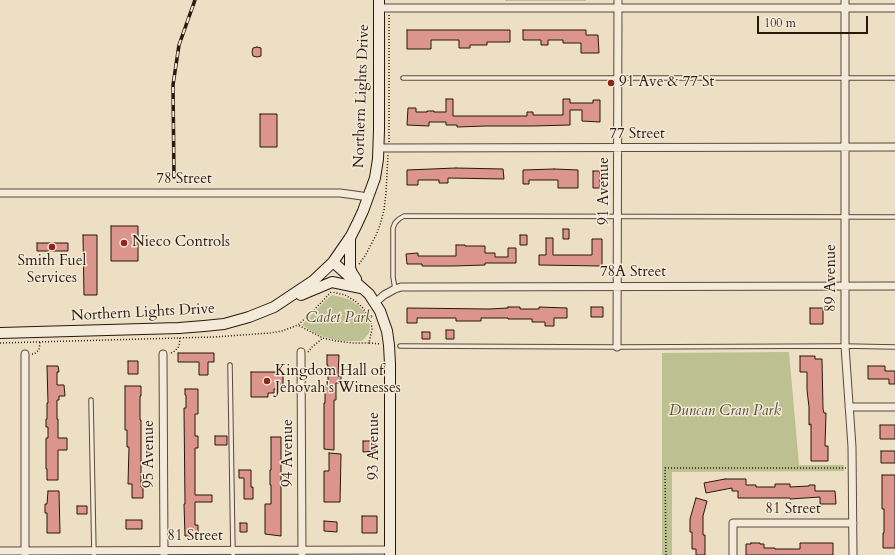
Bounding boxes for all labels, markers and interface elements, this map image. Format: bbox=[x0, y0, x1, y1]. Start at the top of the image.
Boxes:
scale bar bbox=[759, 8, 870, 34]
text: 100 m bbox=[764, 15, 796, 31]
street label: Northern Lights Drive bbox=[350, 24, 374, 168]
place label: 91 Ave & 77 St bbox=[619, 74, 714, 92]
marker: 91 Ave & 77 St bbox=[606, 78, 616, 88]
street label: 77 Street bbox=[609, 126, 665, 144]
street label: 91 Avenue bbox=[596, 157, 614, 225]
street label: 78 Street bbox=[156, 171, 212, 189]
place label: Nieco Controls bbox=[132, 234, 230, 252]
marker: Nieco Controls bbox=[119, 238, 129, 248]
marker: Smith Fuel Services bbox=[47, 242, 57, 252]
street label: 89 Avenue bbox=[823, 244, 841, 312]
place label: Smith Fuel Services bbox=[18, 253, 86, 288]
street label: 78A Street bbox=[600, 264, 666, 282]
street label: Northern Lights Drive bbox=[71, 300, 215, 326]
park label: Cadet Park bbox=[306, 310, 372, 328]
place label: Kingdom Hall of Jehovah's Witnesses bbox=[275, 363, 401, 398]
marker: Kingdom Hall of Jehovah's Witnesses bbox=[262, 376, 272, 386]
park label: Duncan Cran Park bbox=[669, 403, 781, 421]
street label: 93 Avenue bbox=[366, 412, 384, 480]
street label: 94 Avenue bbox=[280, 419, 298, 487]
street label: 95 Avenue bbox=[141, 420, 159, 488]
street label: 81 Street bbox=[765, 501, 821, 519]
street label: 81 Street bbox=[167, 528, 223, 546]

